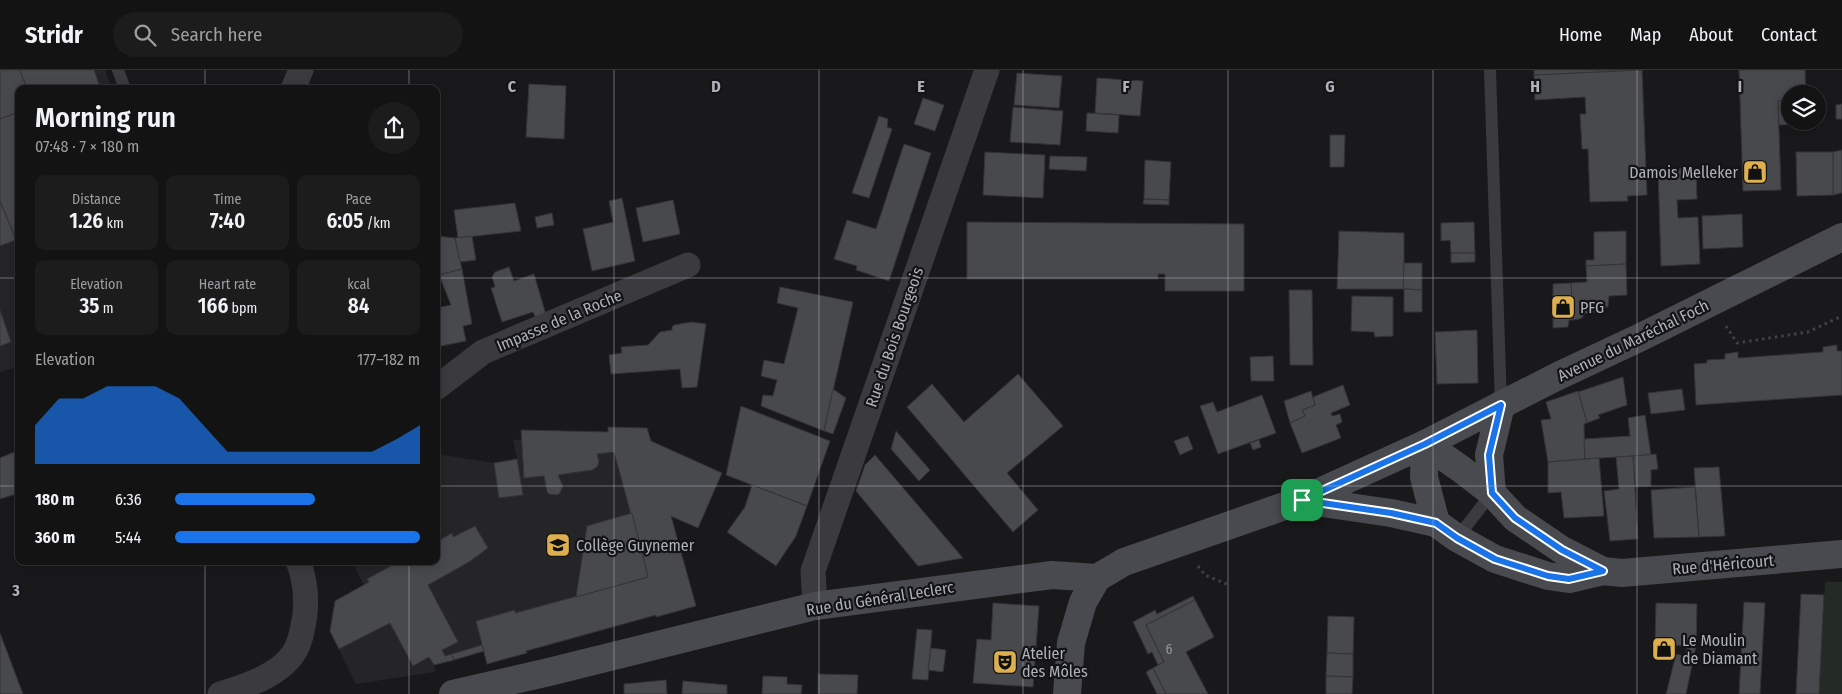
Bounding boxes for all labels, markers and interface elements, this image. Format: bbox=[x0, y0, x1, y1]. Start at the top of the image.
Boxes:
search box bbox=[113, 12, 463, 57]
text: Stridr bbox=[25, 21, 83, 49]
icon: search bbox=[131, 21, 159, 49]
text: Search here bbox=[171, 23, 262, 46]
text: Home bbox=[1559, 24, 1602, 46]
text: Map bbox=[1630, 24, 1661, 46]
text: About bbox=[1689, 24, 1733, 46]
text: Contact bbox=[1761, 24, 1817, 46]
text: C bbox=[508, 77, 517, 96]
text: D bbox=[711, 77, 721, 96]
text: E bbox=[917, 77, 925, 96]
text: F bbox=[1122, 77, 1130, 96]
text: G bbox=[1325, 77, 1335, 96]
text: H bbox=[1530, 77, 1540, 96]
text: I bbox=[1738, 77, 1742, 96]
map controls bbox=[1781, 85, 1826, 130]
button: layers bbox=[1781, 85, 1826, 130]
text: Morning run bbox=[35, 101, 176, 134]
button: share bbox=[368, 102, 420, 154]
text: 07:48 · 7 × 180 m bbox=[35, 137, 139, 156]
shop icon: Damois Melleker bbox=[1742, 159, 1768, 185]
place label: Damois Melleker bbox=[1629, 163, 1738, 182]
text: Distance bbox=[72, 191, 121, 208]
text: Time bbox=[214, 191, 241, 208]
text: Pace bbox=[345, 191, 372, 208]
text: 1.26 bbox=[69, 208, 103, 234]
text: 7:40 bbox=[210, 208, 245, 234]
text: 6:05 bbox=[326, 208, 363, 234]
text: km bbox=[103, 215, 124, 232]
text: /km bbox=[363, 215, 391, 232]
street label: Rue du Bois Bourgeois bbox=[862, 265, 927, 410]
text: Elevation bbox=[70, 276, 123, 293]
text: Heart rate bbox=[199, 276, 256, 293]
text: kcal bbox=[347, 276, 370, 293]
street label: Impasse de la Roche bbox=[494, 286, 625, 355]
text: 35 bbox=[79, 293, 99, 319]
text: 166 bbox=[198, 293, 228, 319]
text: 84 bbox=[348, 293, 369, 319]
shop icon: PFG bbox=[1550, 294, 1576, 320]
street label: Avenue du Maréchal Foch bbox=[1555, 296, 1712, 385]
place label: PFG bbox=[1580, 298, 1604, 317]
text: m bbox=[99, 300, 114, 317]
text: bpm bbox=[228, 300, 257, 317]
text: Elevation bbox=[35, 350, 95, 369]
text: 177–182 m bbox=[357, 350, 420, 369]
pin bbox=[1281, 479, 1323, 521]
icon: arrive bbox=[1288, 486, 1316, 514]
text: 180 m bbox=[35, 490, 75, 509]
text: 6:36 bbox=[115, 490, 142, 509]
text: 360 m bbox=[35, 528, 75, 547]
text: 5:44 bbox=[115, 528, 141, 547]
school or university icon: Collège Guynemer bbox=[545, 532, 571, 558]
place label: Collège Guynemer bbox=[576, 536, 695, 555]
street label: Rue d'Héricourt bbox=[1671, 551, 1775, 578]
street label: Rue du Général Leclerc bbox=[805, 577, 955, 620]
text: 3 bbox=[11, 581, 20, 600]
place label: Le Moulin de Diamant bbox=[1682, 631, 1758, 668]
shop icon: Le Moulin de Diamant bbox=[1651, 636, 1677, 662]
house number: 6 bbox=[1166, 641, 1173, 658]
place label: Atelier des Môles bbox=[1022, 644, 1088, 681]
theatre icon: Atelier des Môles bbox=[992, 649, 1018, 675]

